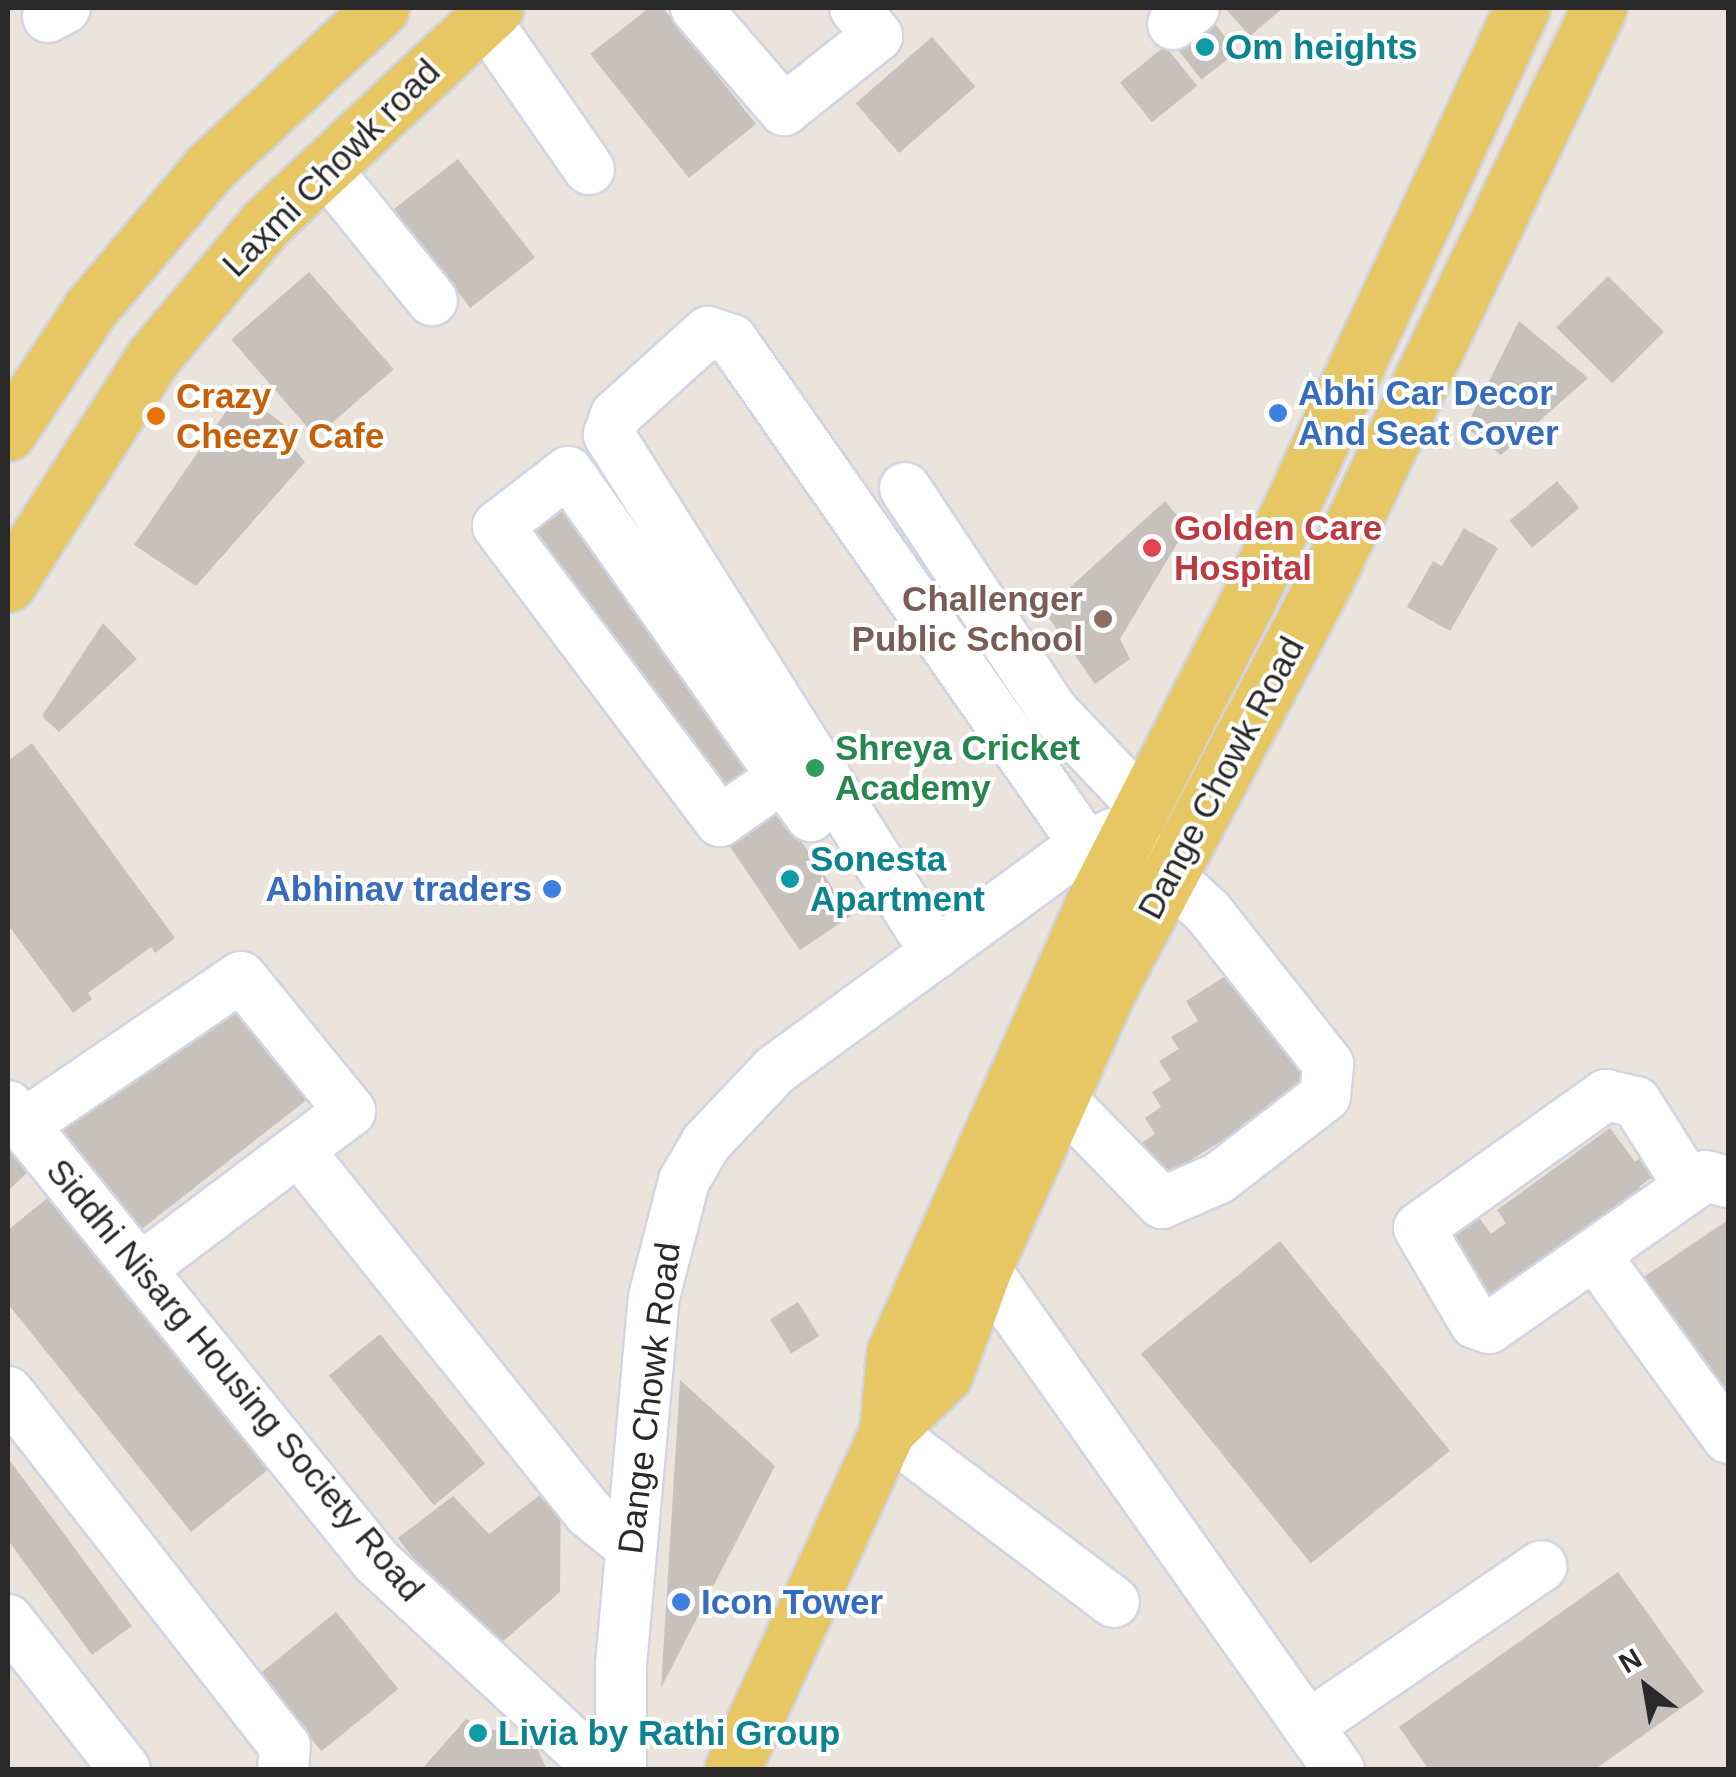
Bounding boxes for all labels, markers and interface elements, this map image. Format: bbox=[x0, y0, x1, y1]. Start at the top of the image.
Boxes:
place label: Om heights bbox=[1225, 26, 1418, 68]
marker: Om heights bbox=[1194, 36, 1216, 58]
street label: Laxmi Chowk road bbox=[214, 51, 448, 285]
place label: Abhi Car Decor And Seat Cover bbox=[1298, 372, 1559, 454]
place label: Crazy Cheezy Cafe bbox=[176, 375, 384, 457]
marker: Abhi Car Decor And Seat Cover bbox=[1267, 402, 1289, 424]
marker: Crazy Cheezy Cafe bbox=[145, 405, 167, 427]
place label: Golden Care Hospital bbox=[1174, 507, 1382, 589]
marker: Golden Care Hospital bbox=[1139, 535, 1165, 561]
place label: Challenger Public School bbox=[852, 578, 1083, 660]
marker: Challenger Public School bbox=[1092, 608, 1114, 630]
street label: Dange Chowk Road bbox=[1129, 630, 1313, 926]
place label: Shreya Cricket Academy bbox=[835, 727, 1080, 809]
marker: Shreya Cricket Academy bbox=[804, 757, 826, 779]
place label: Sonesta Apartment bbox=[810, 838, 985, 920]
place label: Abhinav traders bbox=[266, 868, 532, 910]
marker: Sonesta Apartment bbox=[779, 868, 801, 890]
marker: Abhinav traders bbox=[541, 878, 563, 900]
street label: Siddhi Nisarg Housing Society Road bbox=[38, 1150, 432, 1610]
street label: Dange Chowk Road bbox=[609, 1240, 689, 1556]
place label: Icon Tower bbox=[701, 1581, 883, 1623]
marker: Icon Tower bbox=[670, 1591, 692, 1613]
north arrow bbox=[1596, 1637, 1696, 1737]
text: N bbox=[1614, 1642, 1647, 1679]
place label: Livia by Rathi Group bbox=[498, 1712, 840, 1754]
marker: Livia by Rathi Group bbox=[467, 1722, 489, 1744]

